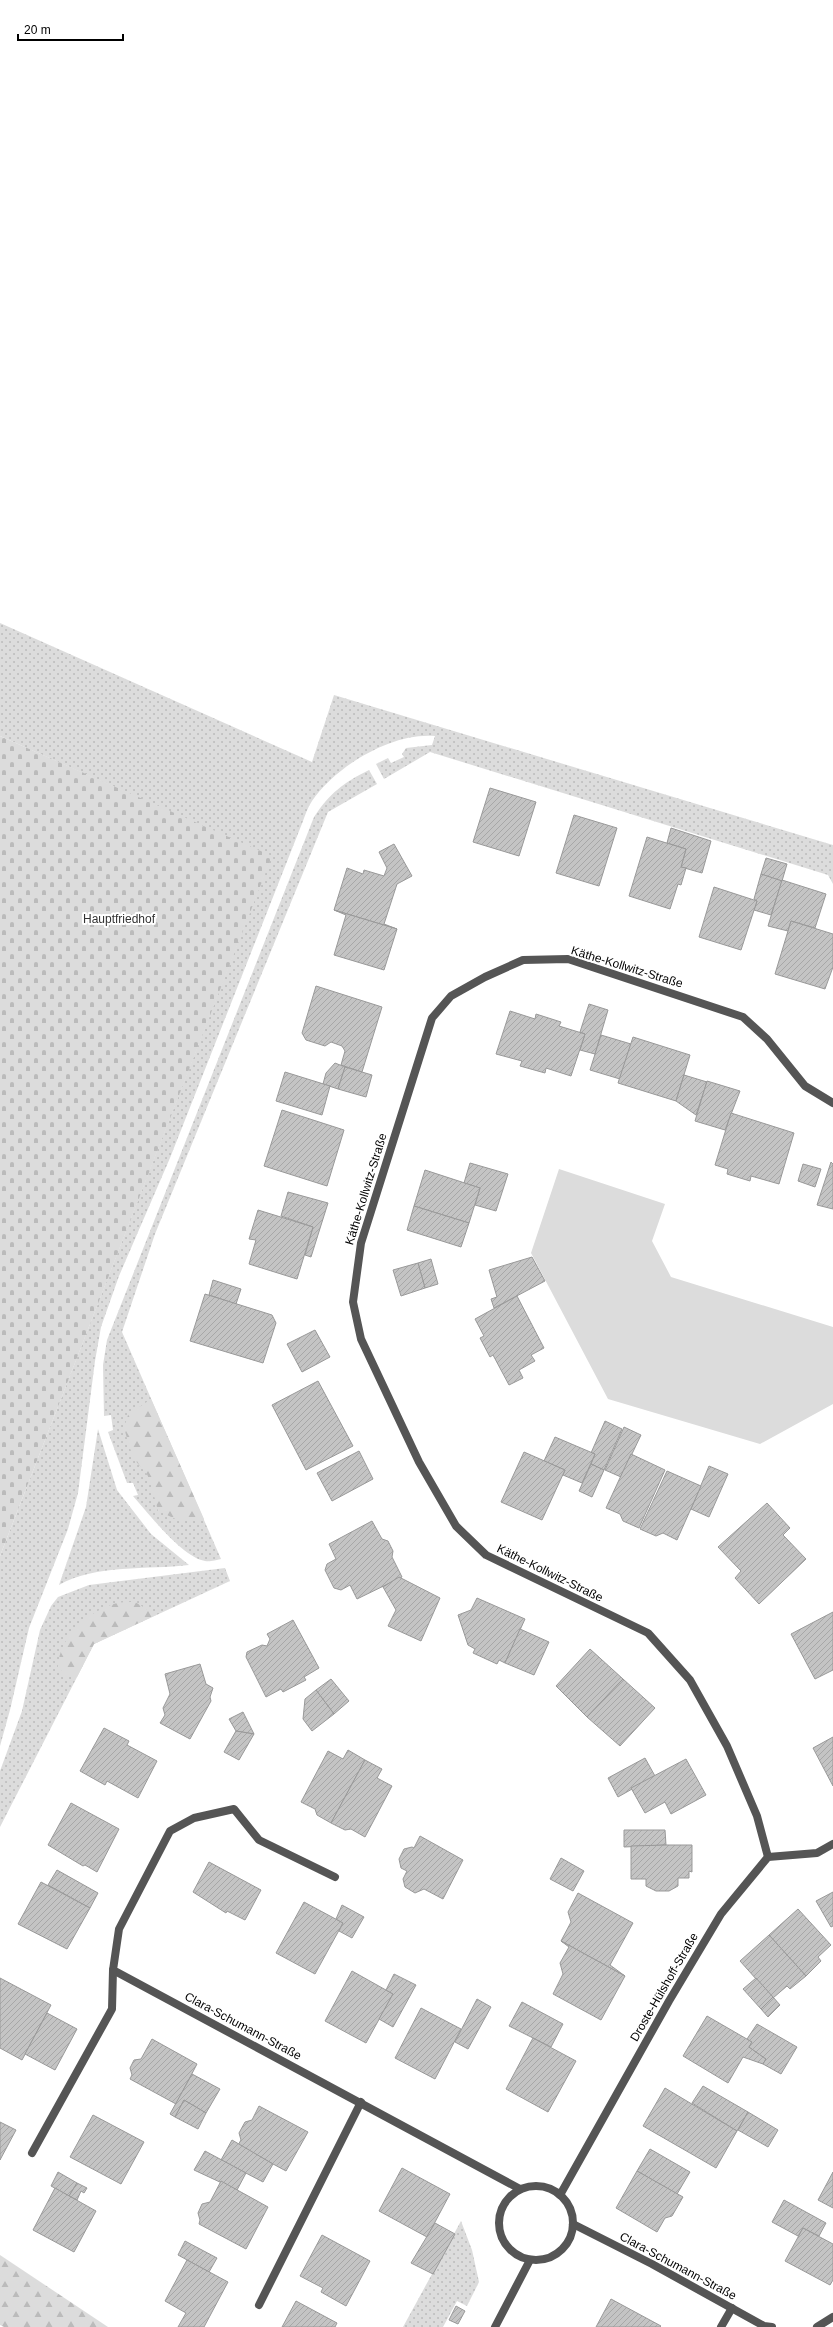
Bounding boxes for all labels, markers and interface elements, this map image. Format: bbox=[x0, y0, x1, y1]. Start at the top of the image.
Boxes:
scale bar bbox=[18, 16, 123, 42]
text: 20 m bbox=[24, 23, 51, 37]
park label: Hauptfriedhof bbox=[83, 912, 156, 926]
street label: Käthe-Kollwitz-Straße bbox=[569, 943, 685, 991]
street label: Käthe-Kollwitz-Straße bbox=[342, 1131, 390, 1247]
street label: Käthe-Kollwitz-Straße bbox=[495, 1541, 606, 1605]
street label: Droste-Hülshoff-Straße bbox=[627, 1930, 701, 2044]
street label: Clara-Schumann-Straße bbox=[182, 1989, 304, 2063]
street label: Clara-Schumann-Straße bbox=[617, 2229, 739, 2303]

